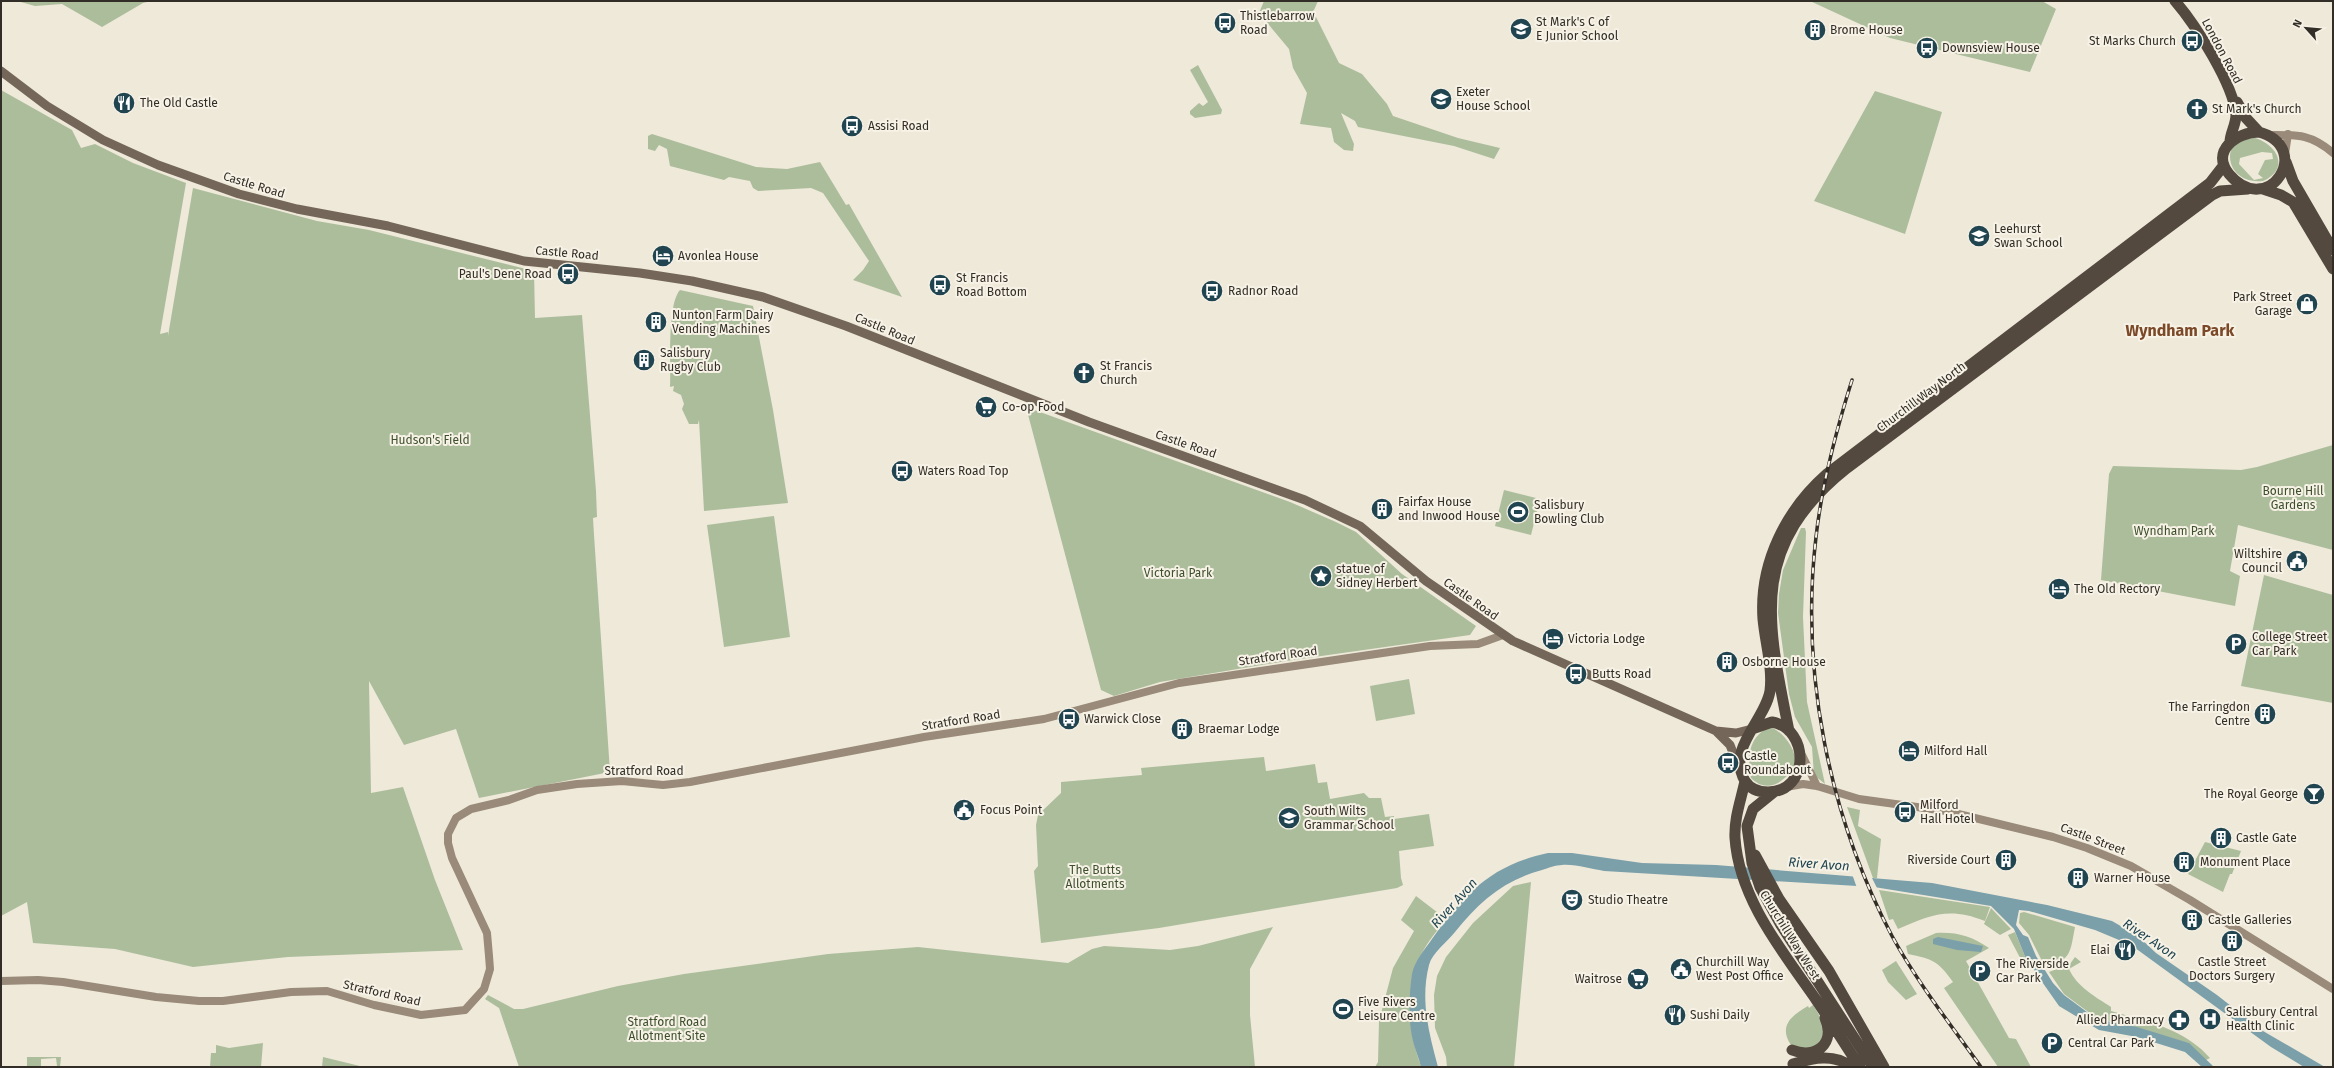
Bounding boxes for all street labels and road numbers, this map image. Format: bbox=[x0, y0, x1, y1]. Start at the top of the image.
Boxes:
street label: London Road bbox=[2199, 16, 2245, 86]
street label: Castle Road bbox=[222, 169, 286, 201]
street label: Castle Road bbox=[535, 243, 599, 263]
street label: Castle Road bbox=[853, 310, 917, 348]
street label: Churchill Way North bbox=[1874, 359, 1968, 435]
street label: Castle Road bbox=[1154, 427, 1218, 461]
street label: Castle Road bbox=[1441, 575, 1501, 623]
street label: Stratford Road bbox=[1238, 644, 1318, 668]
street label: Stratford Road bbox=[921, 707, 1001, 733]
street label: Stratford Road bbox=[604, 764, 684, 778]
street label: Castle Street bbox=[2058, 820, 2128, 858]
street label: Churchill Way West bbox=[1757, 888, 1823, 983]
street label: Stratford Road bbox=[342, 977, 422, 1009]

